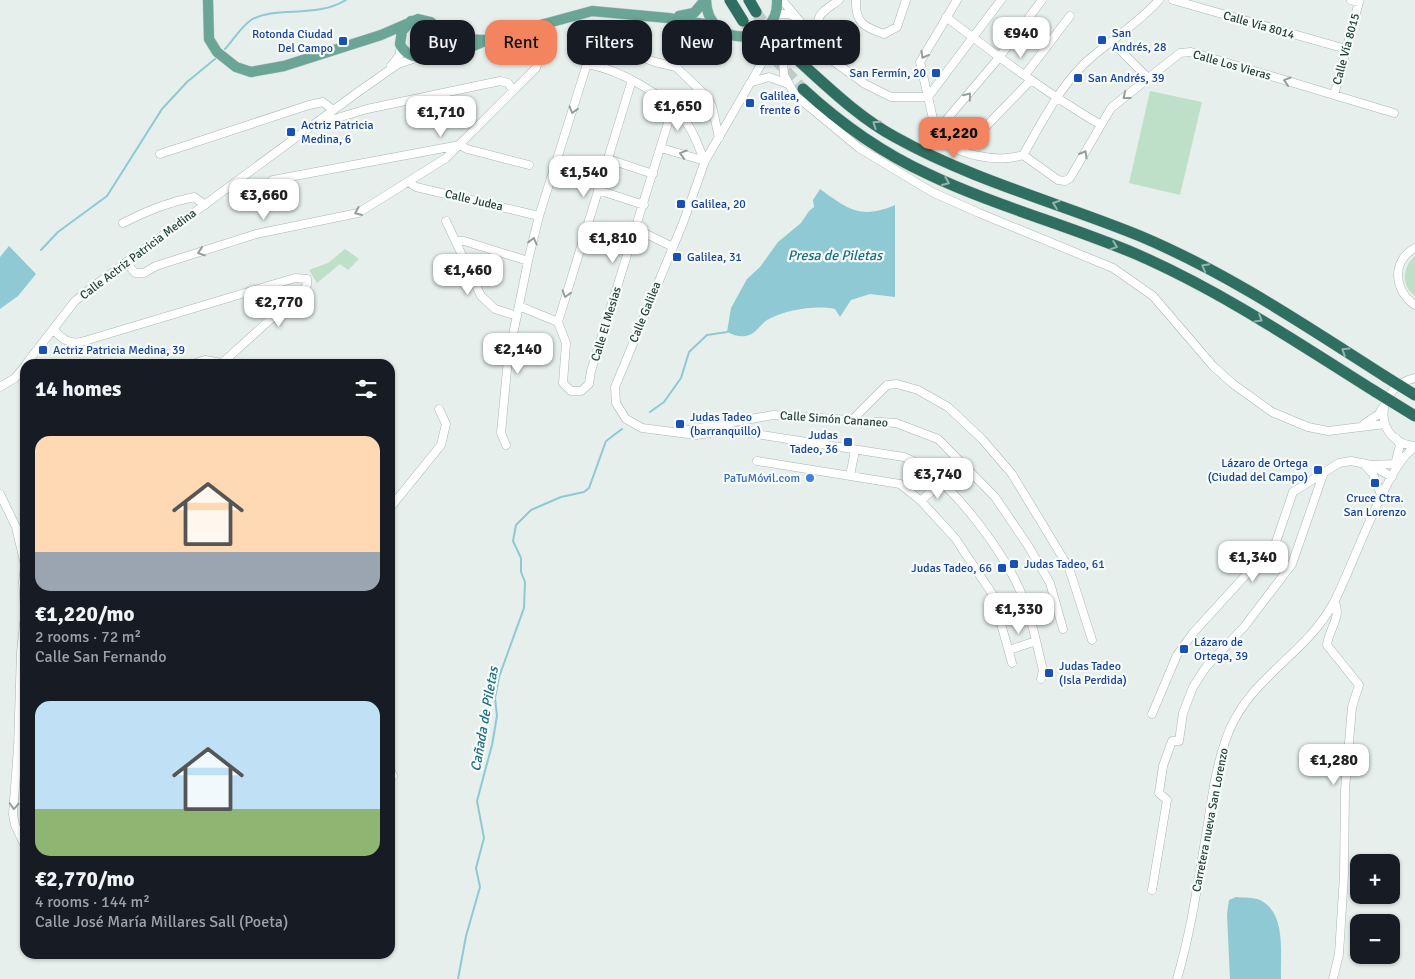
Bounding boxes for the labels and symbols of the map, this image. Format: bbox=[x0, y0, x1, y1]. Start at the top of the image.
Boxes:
street label: Calle Vía 8014 bbox=[1221, 8, 1297, 43]
street label: Calle Vía 8015 bbox=[1330, 12, 1363, 87]
pin: €940 bbox=[991, 17, 1051, 59]
place label: San Andrés, 28 bbox=[1112, 26, 1167, 55]
place label: Rotonda Ciudad Del Campo bbox=[252, 27, 333, 56]
marker: San Andrés, 28 bbox=[1096, 34, 1108, 46]
marker: Rotonda Ciudad Del Campo bbox=[337, 35, 349, 47]
street label: Calle Los Vieras bbox=[1191, 47, 1273, 84]
one-way arrow bbox=[920, 50, 930, 59]
place label: San Fermín, 20 bbox=[850, 66, 926, 81]
marker: San Fermín, 20 bbox=[930, 67, 942, 79]
place label: San Andrés, 39 bbox=[1088, 71, 1164, 86]
marker: San Andrés, 39 bbox=[1072, 72, 1084, 84]
one-way arrow bbox=[1283, 77, 1292, 87]
place label: Galilea, frente 6 bbox=[760, 89, 800, 118]
pin: €1,650 bbox=[637, 90, 719, 132]
one-way arrow bbox=[1123, 90, 1132, 98]
one-way arrow bbox=[963, 92, 972, 101]
pin: €1,710 bbox=[400, 96, 482, 138]
marker: Galilea, frente 6 bbox=[744, 97, 756, 109]
one-way arrow bbox=[568, 106, 578, 114]
pin: €1,220 bbox=[913, 116, 995, 159]
place label: Actriz Patricia Medina, 6 bbox=[301, 118, 374, 147]
one-way arrow bbox=[872, 121, 882, 130]
marker: Actriz Patricia Medina, 6 bbox=[285, 126, 297, 138]
one-way arrow bbox=[679, 150, 688, 160]
one-way arrow bbox=[1078, 150, 1088, 159]
pin: €1,540 bbox=[543, 156, 625, 198]
one-way arrow bbox=[941, 176, 950, 186]
pin: €3,660 bbox=[223, 178, 305, 221]
street label: Calle Judea bbox=[443, 187, 504, 214]
place label: Galilea, 20 bbox=[691, 197, 746, 212]
marker: Galilea, 20 bbox=[675, 198, 687, 210]
one-way arrow bbox=[1052, 200, 1061, 210]
street label: Calle Actriz Patricia Medina bbox=[77, 206, 199, 303]
one-way arrow bbox=[354, 206, 363, 216]
pin: €1,810 bbox=[572, 222, 654, 264]
one-way arrow bbox=[527, 237, 538, 246]
one-way arrow bbox=[1109, 240, 1118, 250]
one-way arrow bbox=[197, 246, 206, 256]
water label: Presa de Piletas bbox=[788, 247, 884, 264]
place label: Galilea, 31 bbox=[687, 250, 742, 265]
marker: Galilea, 31 bbox=[671, 251, 683, 263]
pin: €1,460 bbox=[427, 254, 509, 296]
one-way arrow bbox=[1202, 263, 1211, 273]
street label: Calle Galilea bbox=[626, 279, 665, 345]
street label: Calle El Mesias bbox=[588, 285, 625, 363]
pin: €2,770 bbox=[238, 286, 320, 328]
one-way arrow bbox=[562, 289, 572, 298]
one-way arrow bbox=[1254, 312, 1263, 322]
pin: €2,140 bbox=[477, 332, 559, 375]
place label: Actriz Patricia Medina, 39 bbox=[53, 343, 185, 358]
marker: Actriz Patricia Medina, 39 bbox=[37, 344, 49, 356]
one-way arrow bbox=[1341, 347, 1350, 357]
street label: Calle Simón Cananeo bbox=[779, 408, 888, 431]
place label: Judas Tadeo (barranquillo) bbox=[690, 410, 761, 439]
marker: Judas Tadeo (barranquillo) bbox=[674, 418, 686, 430]
place label: Judas Tadeo, 36 bbox=[790, 428, 838, 457]
marker: Judas Tadeo, 36 bbox=[842, 436, 854, 448]
place label: Lázaro de Ortega (Ciudad del Campo) bbox=[1208, 456, 1308, 485]
pin: €3,740 bbox=[897, 458, 979, 500]
marker: Lázaro de Ortega (Ciudad del Campo) bbox=[1312, 464, 1324, 476]
place label: PaTuMóvil.com bbox=[723, 471, 800, 486]
marker: PaTuMóvil.com bbox=[804, 472, 816, 484]
marker: Cruce Ctra. San Lorenzo bbox=[1369, 477, 1381, 489]
place label: Cruce Ctra. San Lorenzo bbox=[1344, 491, 1406, 520]
pin: €1,340 bbox=[1212, 540, 1294, 583]
place label: Judas Tadeo, 61 bbox=[1024, 557, 1105, 572]
marker: Judas Tadeo, 61 bbox=[1008, 558, 1020, 570]
place label: Judas Tadeo, 66 bbox=[911, 561, 992, 576]
marker: Judas Tadeo, 66 bbox=[996, 562, 1008, 574]
pin: €1,330 bbox=[978, 592, 1060, 635]
place label: Lázaro de Ortega, 39 bbox=[1194, 635, 1248, 664]
marker: Lázaro de Ortega, 39 bbox=[1178, 643, 1190, 655]
place label: Judas Tadeo (Isla Perdida) bbox=[1059, 659, 1127, 688]
water label: Cañada de Piletas bbox=[467, 664, 502, 773]
marker: Judas Tadeo (Isla Perdida) bbox=[1043, 667, 1055, 679]
pin: €1,280 bbox=[1293, 744, 1375, 786]
street label: Carretera nueva San Lorenzo bbox=[1189, 747, 1232, 893]
one-way arrow bbox=[8, 802, 19, 810]

